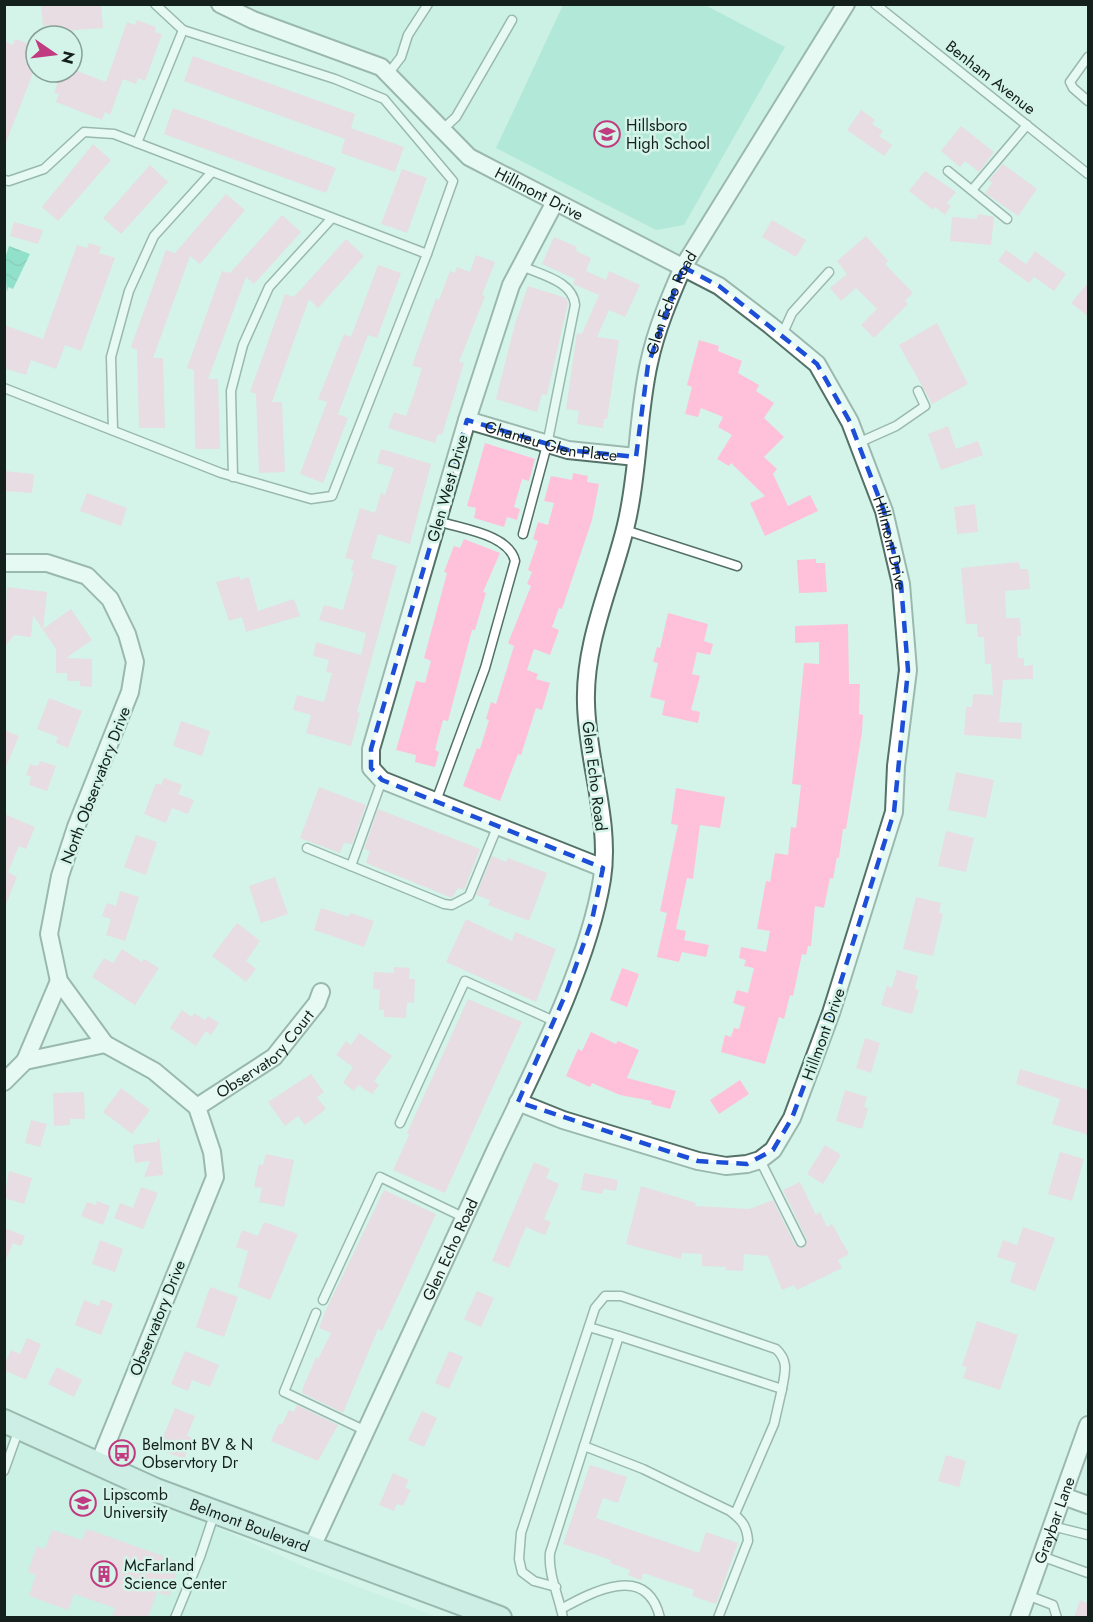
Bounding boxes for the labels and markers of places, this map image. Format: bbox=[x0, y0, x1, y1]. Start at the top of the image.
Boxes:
place label: Hillsboro High School bbox=[626, 114, 710, 155]
school or university icon: Hillsboro High School bbox=[592, 119, 622, 149]
place label: Belmont BV & N Observtory Dr bbox=[142, 1433, 253, 1474]
bus stop icon: Belmont BV & N Observtory Dr bbox=[107, 1438, 137, 1468]
place label: Lipscomb University bbox=[103, 1483, 169, 1524]
school or university icon: Lipscomb University bbox=[68, 1488, 98, 1518]
place label: McFarland Science Center bbox=[124, 1554, 228, 1595]
building icon: McFarland Science Center bbox=[89, 1559, 119, 1589]

